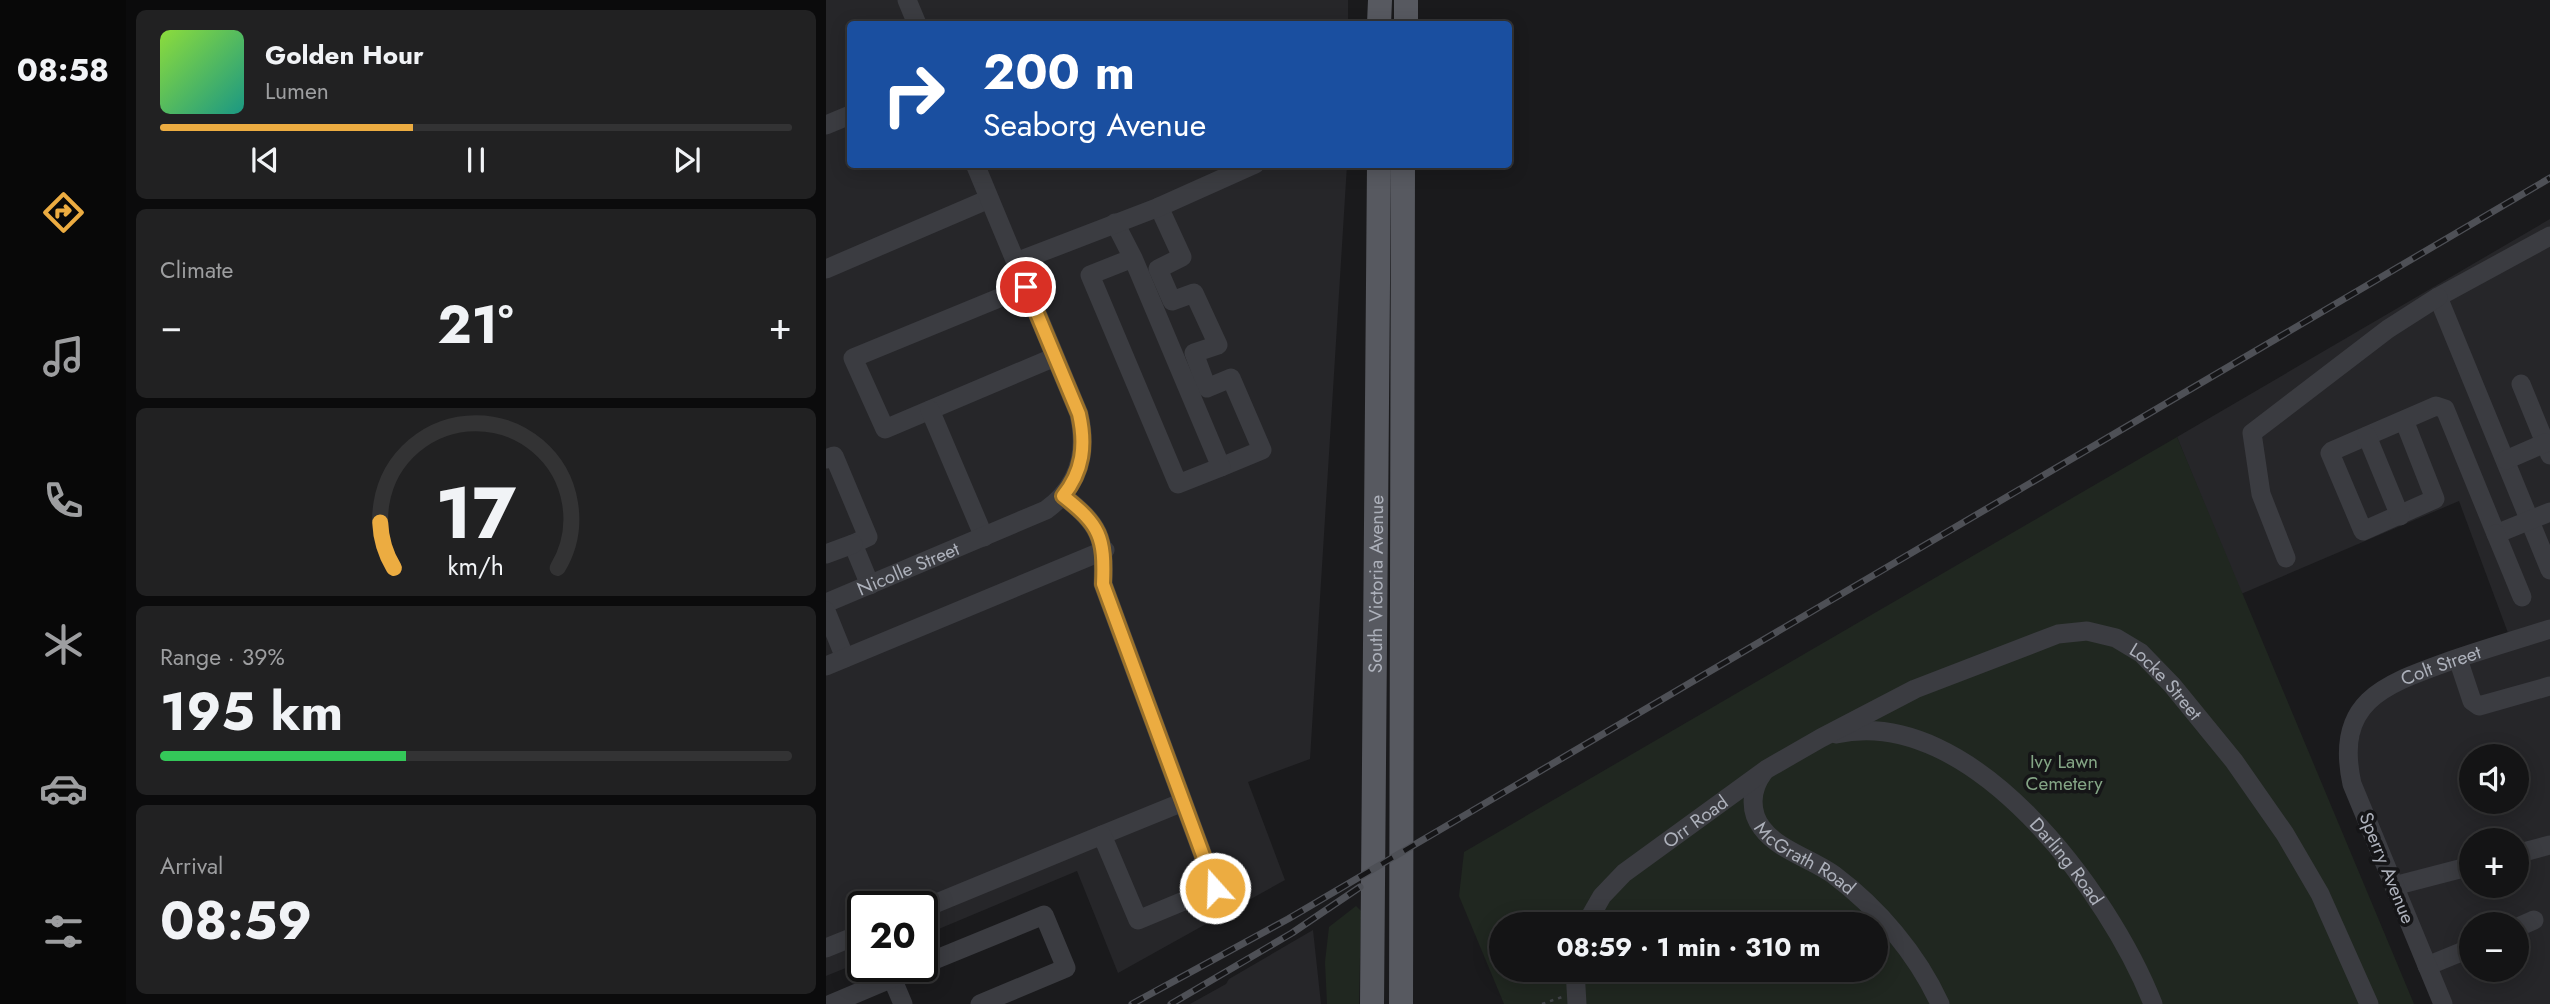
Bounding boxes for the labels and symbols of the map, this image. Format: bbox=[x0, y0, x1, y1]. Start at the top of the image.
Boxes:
pin bbox=[996, 257, 1056, 317]
street label: South Victoria Avenue bbox=[1361, 495, 1390, 673]
street label: Nicolle Street bbox=[853, 535, 964, 602]
street label: Locke Street bbox=[2125, 636, 2209, 726]
street label: Colt Street bbox=[2396, 638, 2484, 692]
park label: Ivy Lawn Cemetery bbox=[2025, 748, 2103, 797]
street label: Orr Road bbox=[1657, 788, 1733, 854]
street label: Sperry Avenue bbox=[2352, 808, 2422, 928]
street label: Darling Road bbox=[2024, 811, 2110, 910]
street label: McGrath Road bbox=[1748, 816, 1862, 901]
position arrow bbox=[1178, 851, 1252, 925]
speed limit sign: 20 bbox=[847, 891, 938, 982]

